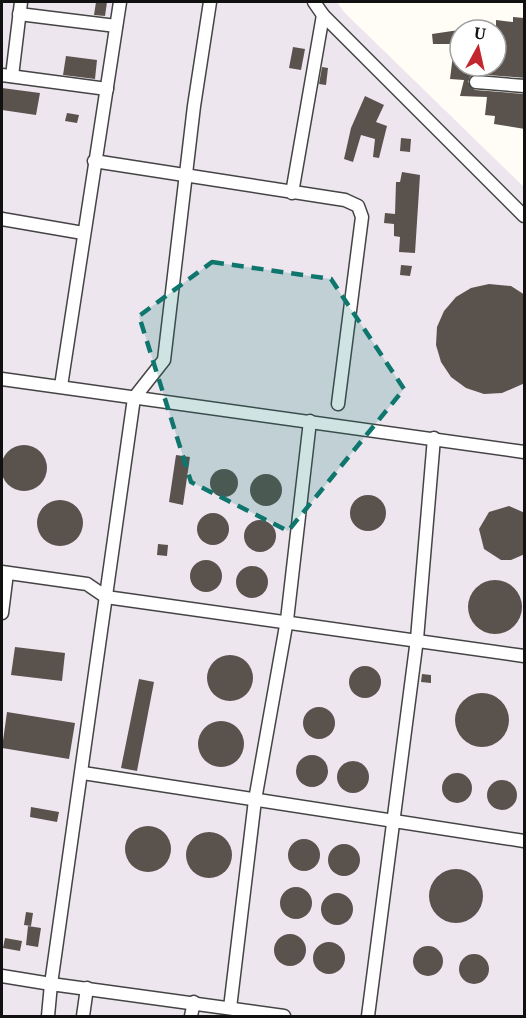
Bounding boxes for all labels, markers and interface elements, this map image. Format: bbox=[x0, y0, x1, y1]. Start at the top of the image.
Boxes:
north arrow bbox=[448, 18, 508, 78]
text: U bbox=[473, 21, 488, 45]

